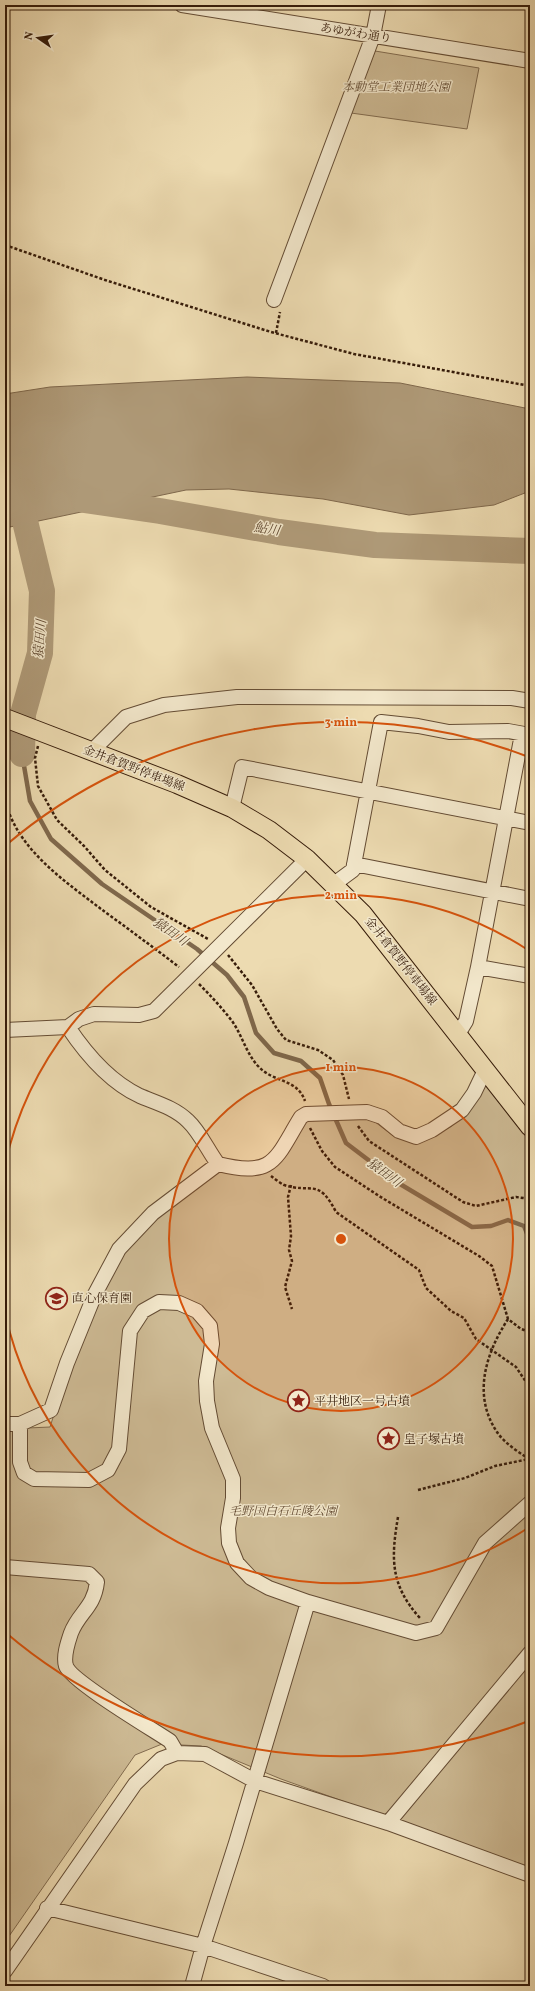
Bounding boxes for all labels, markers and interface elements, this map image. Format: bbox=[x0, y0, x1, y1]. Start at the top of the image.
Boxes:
north arrow bbox=[18, 18, 58, 58]
street label: あゆがわ通り bbox=[319, 20, 393, 48]
text: N bbox=[22, 31, 38, 42]
park label: 本動堂工業団地公園 bbox=[342, 80, 452, 96]
water label: 鮎川 bbox=[252, 519, 283, 541]
water label: 猿田川 bbox=[30, 617, 52, 659]
text: 3 min bbox=[325, 715, 357, 731]
street label: 金井倉賀野停車場線 bbox=[80, 742, 187, 796]
text: 2 min bbox=[325, 888, 357, 904]
water label: 猿田川 bbox=[149, 914, 193, 952]
street label: 金井倉賀野停車場線 bbox=[361, 914, 440, 1009]
text: 1 min bbox=[326, 1060, 357, 1076]
water label: 猿田川 bbox=[363, 1155, 407, 1194]
centre of rings bbox=[334, 1232, 348, 1246]
school or university icon: 直心保育園 bbox=[44, 1285, 70, 1311]
place label: 直心保育園 bbox=[72, 1291, 132, 1307]
place icon: 平井地区一号古墳 bbox=[286, 1388, 312, 1414]
place label: 平井地区一号古墳 bbox=[314, 1394, 410, 1410]
place icon: 皇子塚古墳 bbox=[375, 1426, 401, 1452]
place label: 皇子塚古墳 bbox=[404, 1432, 464, 1448]
park label: 毛野国白石丘陵公園 bbox=[229, 1504, 339, 1520]

